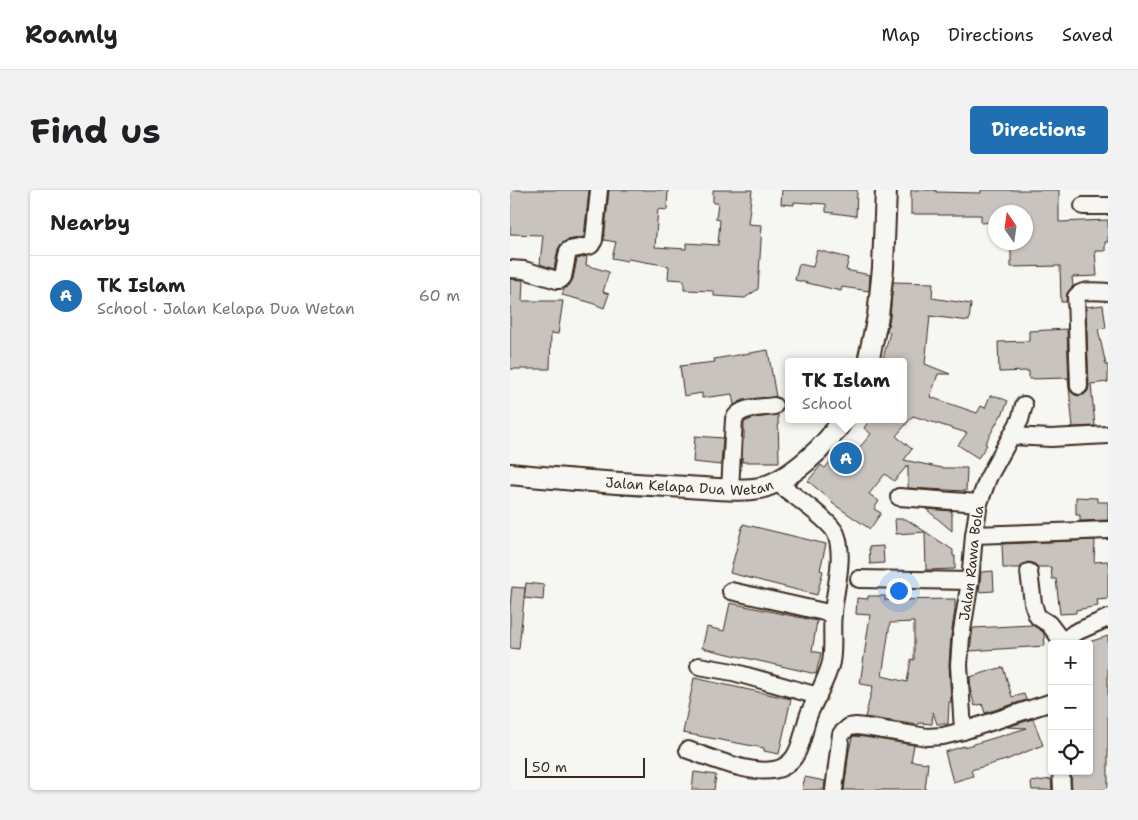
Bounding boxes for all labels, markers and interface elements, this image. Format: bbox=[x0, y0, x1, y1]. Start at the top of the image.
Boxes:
text: Roamly bbox=[25, 19, 118, 51]
text: Map bbox=[882, 23, 920, 47]
text: Directions bbox=[948, 23, 1034, 47]
text: Saved bbox=[1062, 23, 1113, 47]
button: Directions bbox=[970, 106, 1108, 154]
text: Find us bbox=[30, 107, 161, 154]
north arrow bbox=[988, 205, 1033, 250]
text: Nearby bbox=[50, 209, 130, 237]
text: TK Islam bbox=[97, 273, 185, 298]
text: A bbox=[60, 285, 72, 306]
text: 60 m bbox=[419, 285, 460, 306]
text: School · Jalan Kelapa Dua Wetan bbox=[97, 298, 355, 319]
popup bbox=[785, 358, 907, 423]
text: TK Islam bbox=[802, 368, 890, 393]
text: School bbox=[802, 393, 852, 414]
pin: A bbox=[830, 439, 862, 477]
street label: Jalan Kelapa Dua Wetan bbox=[605, 473, 776, 499]
street label: Jalan Rawa Bola bbox=[955, 504, 988, 622]
your location bbox=[886, 578, 912, 604]
map controls bbox=[1048, 640, 1093, 775]
button: + bbox=[1048, 640, 1093, 685]
button: − bbox=[1048, 685, 1093, 730]
button: locate bbox=[1048, 730, 1093, 775]
scale bar bbox=[525, 755, 645, 778]
text: 50 m bbox=[532, 758, 567, 776]

